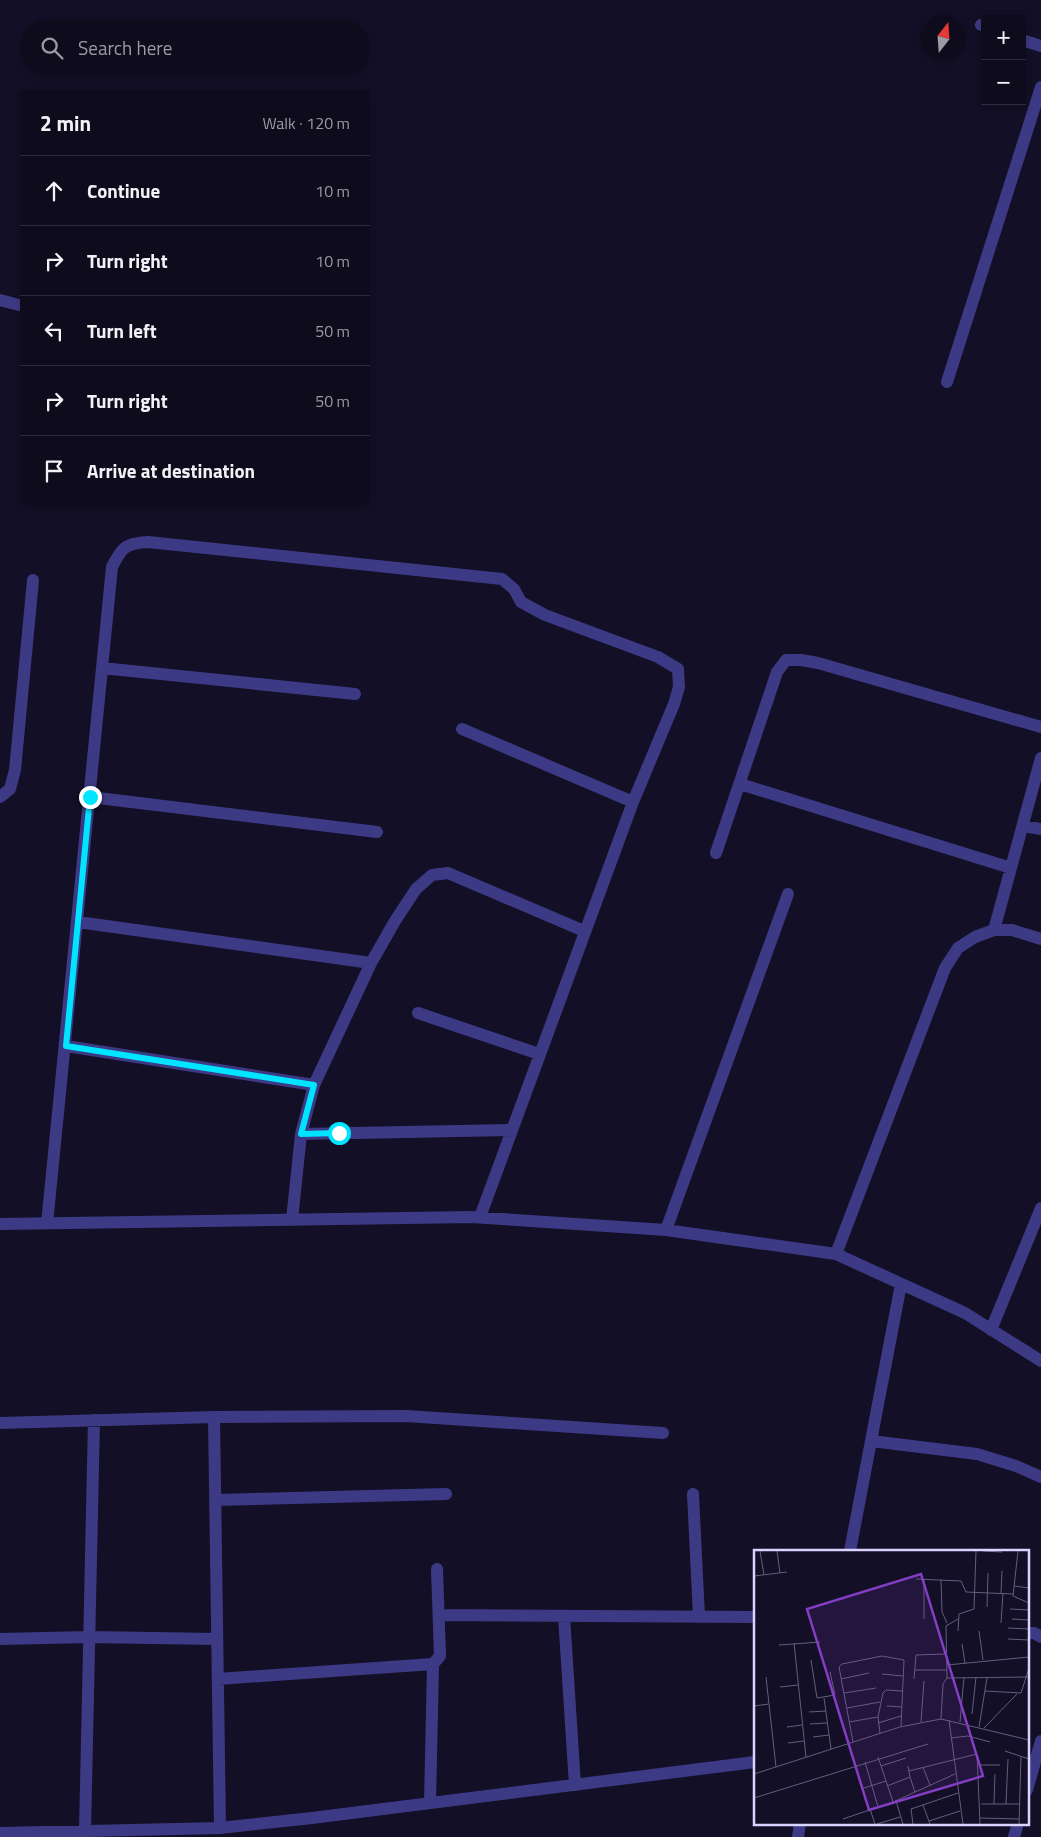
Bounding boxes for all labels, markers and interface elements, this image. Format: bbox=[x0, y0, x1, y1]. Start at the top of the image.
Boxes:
north arrow bbox=[921, 15, 966, 60]
map controls bbox=[981, 15, 1026, 105]
button: + bbox=[981, 15, 1026, 60]
search box bbox=[20, 20, 370, 75]
text: Search here bbox=[78, 33, 172, 62]
icon: search bbox=[38, 34, 66, 62]
button: − bbox=[981, 60, 1026, 105]
text: 2 min bbox=[40, 107, 91, 139]
text: Walk · 120 m bbox=[262, 111, 350, 135]
text: Continue bbox=[87, 176, 160, 205]
icon: ahead bbox=[40, 177, 68, 205]
text: 10 m bbox=[315, 179, 350, 203]
text: Turn right bbox=[87, 246, 168, 275]
icon: right bbox=[40, 247, 68, 275]
text: 10 m bbox=[315, 249, 350, 273]
text: Turn left bbox=[87, 316, 157, 345]
icon: left bbox=[40, 317, 68, 345]
text: 50 m bbox=[315, 319, 350, 343]
text: Turn right bbox=[87, 386, 168, 415]
icon: right bbox=[40, 387, 68, 415]
text: 50 m bbox=[315, 389, 350, 413]
text: Arrive at destination bbox=[87, 456, 255, 485]
icon: arrive bbox=[40, 457, 68, 485]
route end bbox=[79, 786, 102, 809]
route start bbox=[328, 1122, 351, 1145]
inset map bbox=[754, 1550, 1028, 1824]

